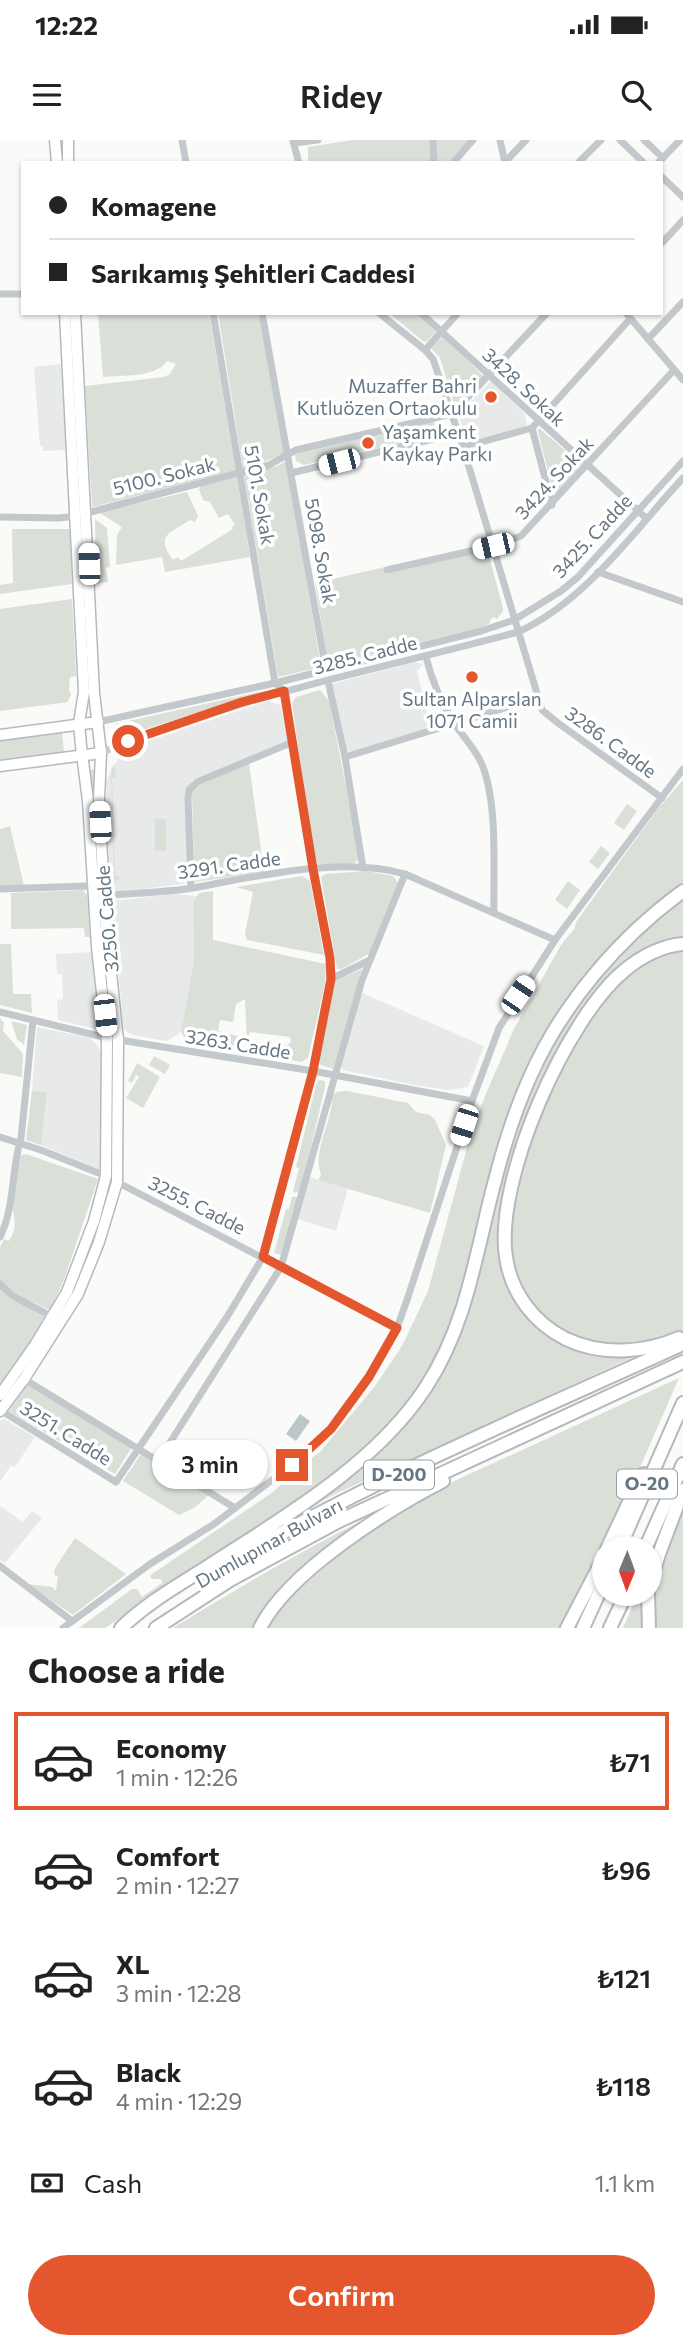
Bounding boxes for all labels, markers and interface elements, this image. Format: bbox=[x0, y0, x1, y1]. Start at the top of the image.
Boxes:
text: 12:22 bbox=[35, 9, 98, 40]
text: Ridey bbox=[300, 75, 383, 115]
icon: menu bbox=[28, 76, 66, 114]
icon: search bbox=[617, 76, 655, 114]
text: Komagene bbox=[91, 190, 216, 221]
text: Sarıkamış Şehitleri Caddesi bbox=[91, 257, 415, 288]
street label: 3428. Sokak bbox=[478, 342, 571, 431]
place label: Muzaffer Bahri Kutluözen Ortaokulu bbox=[297, 374, 477, 419]
marker: Muzaffer Bahri Kutluözen Ortaokulu bbox=[483, 389, 499, 405]
place label: Yaşamkent Kaykay Parkı bbox=[382, 420, 492, 465]
street label: 3424. Sokak bbox=[510, 432, 598, 524]
marker: Yaşamkent Kaykay Parkı bbox=[360, 435, 376, 451]
street label: 5101. Sokak bbox=[240, 443, 281, 547]
car bbox=[317, 447, 362, 477]
street label: 5100. Sokak bbox=[110, 452, 217, 499]
street label: 3425. Cadde bbox=[547, 489, 636, 582]
street label: 5098. Sokak bbox=[301, 496, 342, 606]
car bbox=[471, 531, 516, 561]
car bbox=[78, 543, 101, 585]
street label: 3285. Cadde bbox=[310, 630, 419, 679]
marker: Sultan Alparslan 1071 Camii bbox=[464, 669, 480, 685]
place label: Sultan Alparslan 1071 Camii bbox=[402, 687, 542, 732]
street label: 3286. Cadde bbox=[561, 701, 661, 782]
route start bbox=[112, 725, 144, 757]
car bbox=[89, 800, 112, 844]
street label: 3291. Cadde bbox=[176, 846, 282, 883]
street label: 3250. Cadde bbox=[90, 865, 123, 974]
car bbox=[498, 972, 539, 1018]
car bbox=[93, 993, 118, 1037]
street label: 3263. Cadde bbox=[184, 1024, 292, 1063]
car bbox=[448, 1102, 481, 1148]
street label: 3255. Cadde bbox=[145, 1170, 250, 1239]
street label: 3251. Cadde bbox=[16, 1395, 116, 1470]
callout: 3 min bbox=[152, 1440, 268, 1490]
route end bbox=[276, 1449, 308, 1481]
text: 3 min bbox=[181, 1450, 239, 1478]
road number: D-200 bbox=[364, 1460, 434, 1490]
road number: O-20 bbox=[617, 1470, 677, 1498]
street label: Dumlupınar Bulvarı bbox=[191, 1493, 346, 1592]
north arrow bbox=[592, 1536, 662, 1606]
map controls bbox=[592, 1536, 662, 1606]
text: Choose a ride bbox=[28, 1650, 225, 1690]
icon: car bbox=[32, 1730, 95, 1793]
text: Economy bbox=[116, 1732, 227, 1763]
text: ₺71 bbox=[608, 1746, 651, 1777]
text: 1 min · 12:26 bbox=[116, 1763, 238, 1791]
icon: car bbox=[32, 1838, 95, 1901]
text: Comfort bbox=[116, 1840, 219, 1871]
text: ₺96 bbox=[601, 1854, 651, 1885]
text: 2 min · 12:27 bbox=[116, 1871, 239, 1899]
icon: car bbox=[32, 1946, 95, 2009]
text: XL bbox=[116, 1948, 150, 1979]
text: ₺121 bbox=[596, 1962, 651, 1993]
text: 3 min · 12:28 bbox=[116, 1979, 242, 2007]
icon: car bbox=[32, 2054, 95, 2117]
text: Black bbox=[116, 2056, 182, 2087]
text: ₺118 bbox=[595, 2070, 651, 2101]
text: 4 min · 12:29 bbox=[116, 2087, 242, 2115]
icon: cash bbox=[28, 2164, 66, 2202]
text: Cash bbox=[84, 2167, 142, 2198]
text: 1.1 km bbox=[595, 2169, 655, 2197]
button: Confirm bbox=[28, 2255, 655, 2335]

